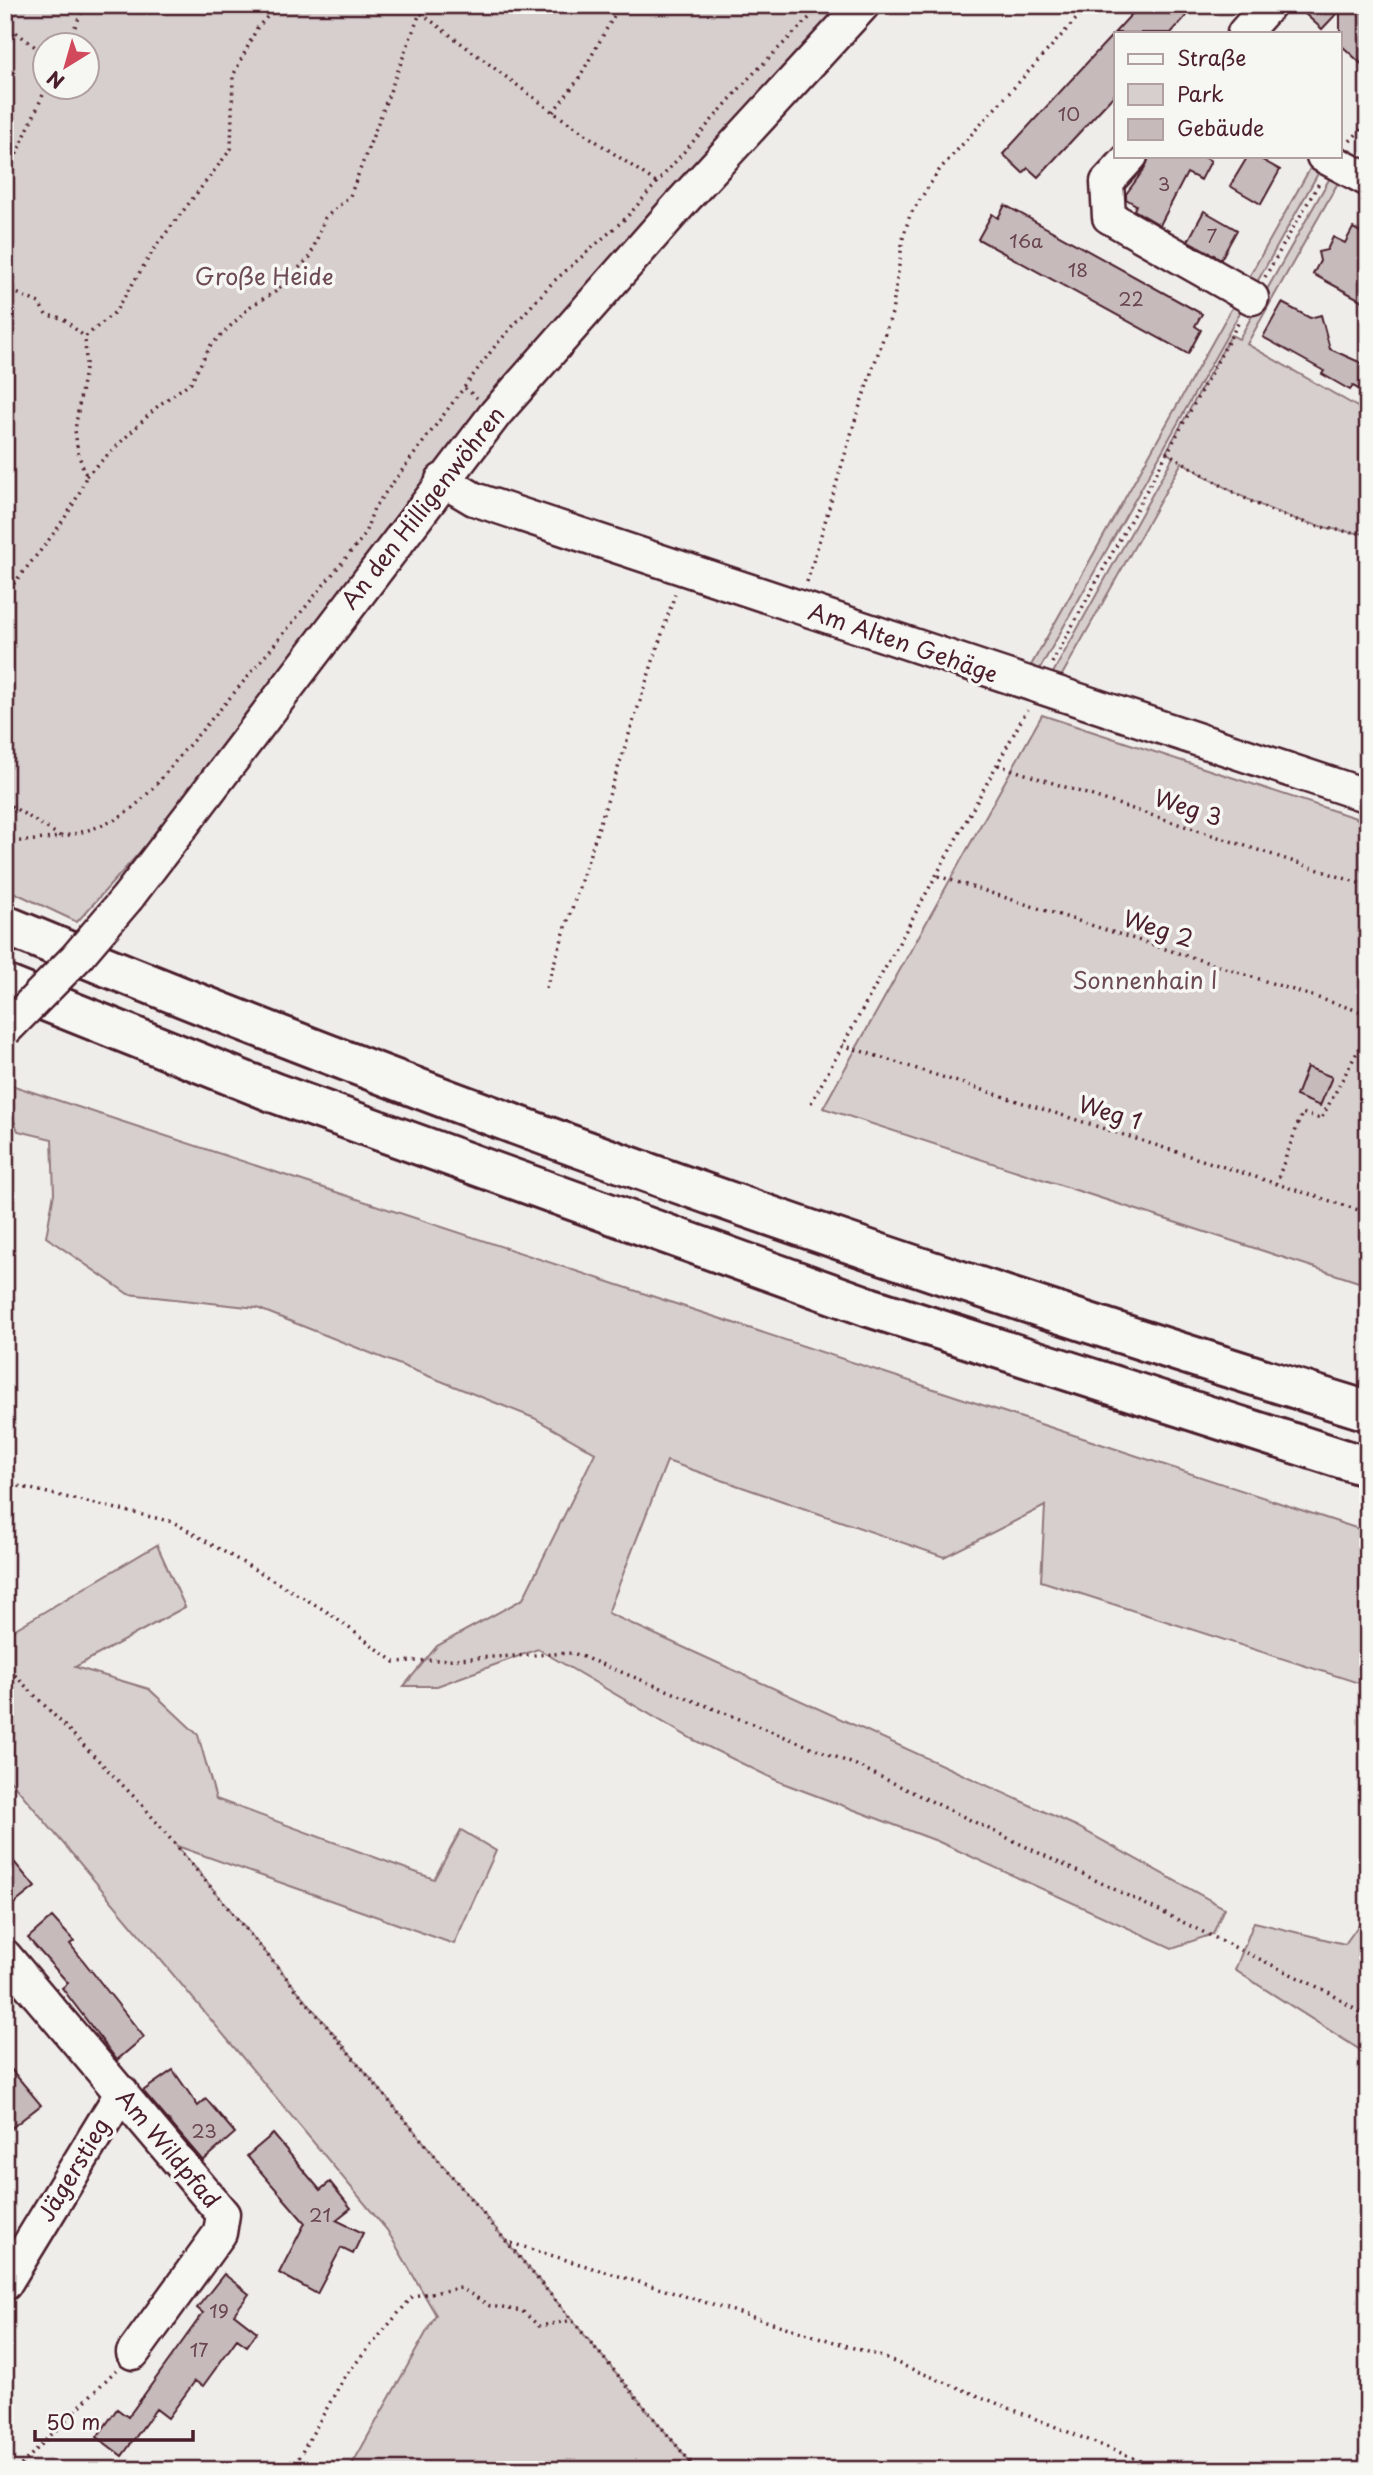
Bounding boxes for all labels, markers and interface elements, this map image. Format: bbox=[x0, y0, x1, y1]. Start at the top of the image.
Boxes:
north arrow bbox=[32, 32, 102, 102]
legend bbox=[1114, 32, 1342, 158]
text: Straße bbox=[1177, 41, 1246, 73]
text: N bbox=[41, 65, 70, 96]
text: Park bbox=[1177, 77, 1224, 109]
house number: 10 bbox=[1058, 99, 1080, 127]
text: Gebäude bbox=[1177, 111, 1264, 143]
house number: 3 bbox=[1158, 169, 1170, 197]
house number: 7 bbox=[1207, 221, 1218, 249]
house number: 16a bbox=[1009, 226, 1043, 254]
house number: 18 bbox=[1068, 255, 1088, 283]
park label: Große Heide bbox=[195, 258, 333, 293]
house number: 22 bbox=[1118, 284, 1144, 312]
street label: An den Hilligenwöhren bbox=[331, 398, 512, 616]
street label: Am Alten Gehäge bbox=[804, 593, 1003, 690]
street label: Weg 3 bbox=[1150, 779, 1227, 834]
street label: Weg 2 bbox=[1119, 900, 1198, 955]
park label: Sonnenhain I bbox=[1072, 962, 1218, 997]
street label: Weg 1 bbox=[1074, 1085, 1147, 1138]
street label: Am Wildpfad bbox=[109, 2081, 229, 2215]
street label: Jägerstieg bbox=[28, 2111, 117, 2228]
house number: 23 bbox=[191, 2116, 217, 2144]
house number: 21 bbox=[309, 2200, 331, 2228]
house number: 19 bbox=[209, 2296, 229, 2324]
house number: 17 bbox=[190, 2335, 208, 2363]
scale bar bbox=[35, 2398, 192, 2442]
text: 50 m bbox=[46, 2405, 100, 2437]

